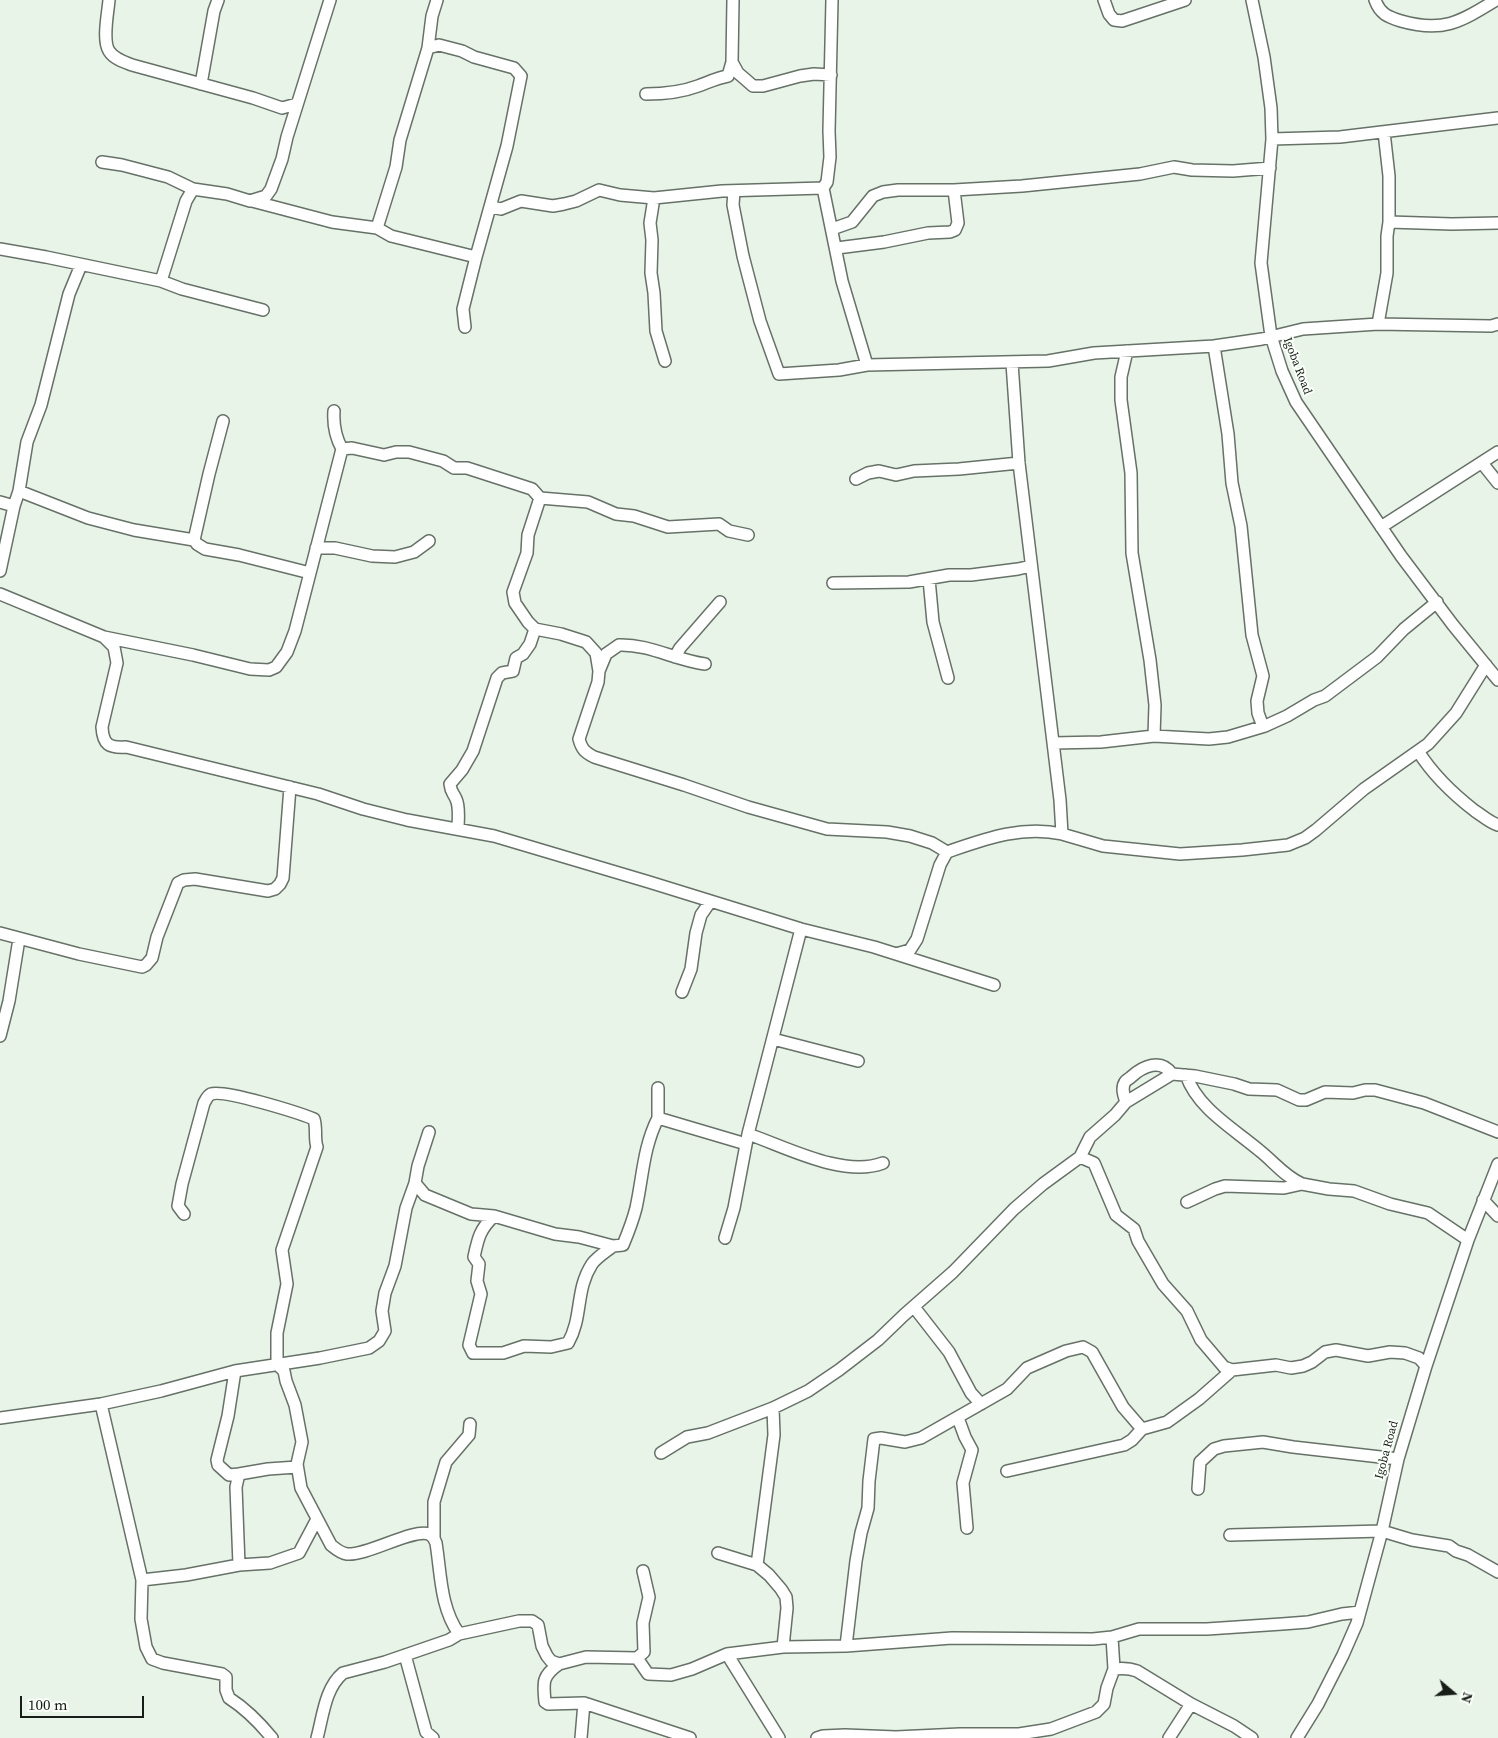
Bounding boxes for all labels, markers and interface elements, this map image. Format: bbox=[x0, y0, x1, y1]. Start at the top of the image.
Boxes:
street label: Igoba Road bbox=[1280, 336, 1314, 396]
street label: Igoba Road bbox=[1372, 1419, 1402, 1481]
north arrow bbox=[1428, 1668, 1478, 1718]
scale bar bbox=[22, 1686, 146, 1718]
text: N bbox=[1456, 1690, 1478, 1706]
text: 100 m bbox=[28, 1694, 68, 1715]

